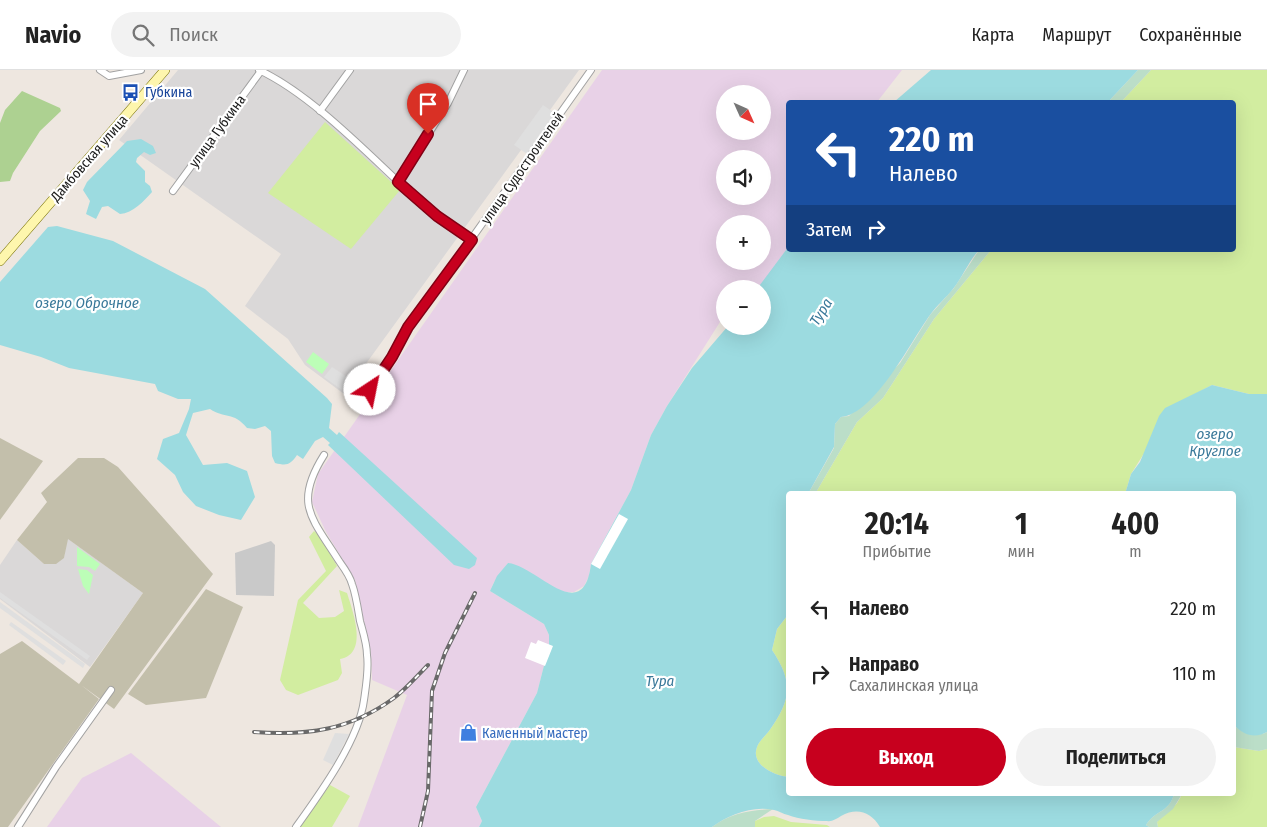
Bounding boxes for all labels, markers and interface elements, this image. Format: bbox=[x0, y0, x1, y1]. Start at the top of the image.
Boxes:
search box bbox=[111, 12, 461, 57]
text: Navio bbox=[25, 21, 81, 49]
icon: search bbox=[129, 21, 157, 49]
text: Поиск bbox=[169, 23, 218, 46]
text: Карта bbox=[971, 24, 1014, 46]
text: Маршрут bbox=[1042, 24, 1111, 46]
text: Сохранённые bbox=[1139, 24, 1242, 46]
bus stop icon: Губкина bbox=[121, 82, 141, 102]
pin bbox=[407, 83, 449, 134]
place label: Губкина bbox=[145, 84, 192, 101]
north arrow bbox=[716, 85, 771, 140]
map controls bbox=[716, 85, 771, 335]
icon: arrive bbox=[414, 90, 442, 118]
street label: улица Губкина bbox=[185, 92, 250, 171]
street label: улица Судостроителей bbox=[477, 109, 568, 228]
street label: Дамбовская улица bbox=[46, 111, 132, 206]
text: 220 m bbox=[889, 118, 975, 160]
icon: left bbox=[806, 120, 871, 185]
button: sound bbox=[716, 150, 771, 205]
text: Налево bbox=[889, 160, 958, 187]
button: + bbox=[716, 215, 771, 270]
icon: right bbox=[862, 215, 890, 243]
text: Затем bbox=[806, 218, 852, 241]
button: − bbox=[716, 280, 771, 335]
water label: озеро Оброчное bbox=[35, 294, 139, 312]
water label: Тура bbox=[806, 295, 836, 329]
position arrow bbox=[343, 363, 395, 415]
water label: озеро Круглое bbox=[1189, 425, 1241, 460]
text: 20:14 bbox=[865, 506, 929, 542]
text: 1 bbox=[1015, 506, 1028, 542]
text: 400 bbox=[1111, 506, 1159, 542]
text: Прибытие bbox=[863, 542, 931, 561]
text: мин bbox=[1008, 542, 1035, 561]
text: m bbox=[1129, 542, 1142, 561]
icon: left bbox=[806, 595, 834, 623]
text: Налево bbox=[849, 597, 909, 620]
text: 220 m bbox=[1170, 597, 1216, 620]
text: Направо bbox=[849, 653, 919, 676]
icon: right bbox=[806, 660, 834, 688]
text: 110 m bbox=[1172, 662, 1216, 685]
water label: Тура bbox=[646, 672, 675, 690]
text: Сахалинская улица bbox=[849, 676, 979, 695]
shop icon: Каменный мастер bbox=[458, 723, 478, 743]
place label: Каменный мастер bbox=[482, 725, 588, 742]
button: Выход bbox=[806, 728, 1006, 786]
button: Поделиться bbox=[1016, 728, 1216, 786]

